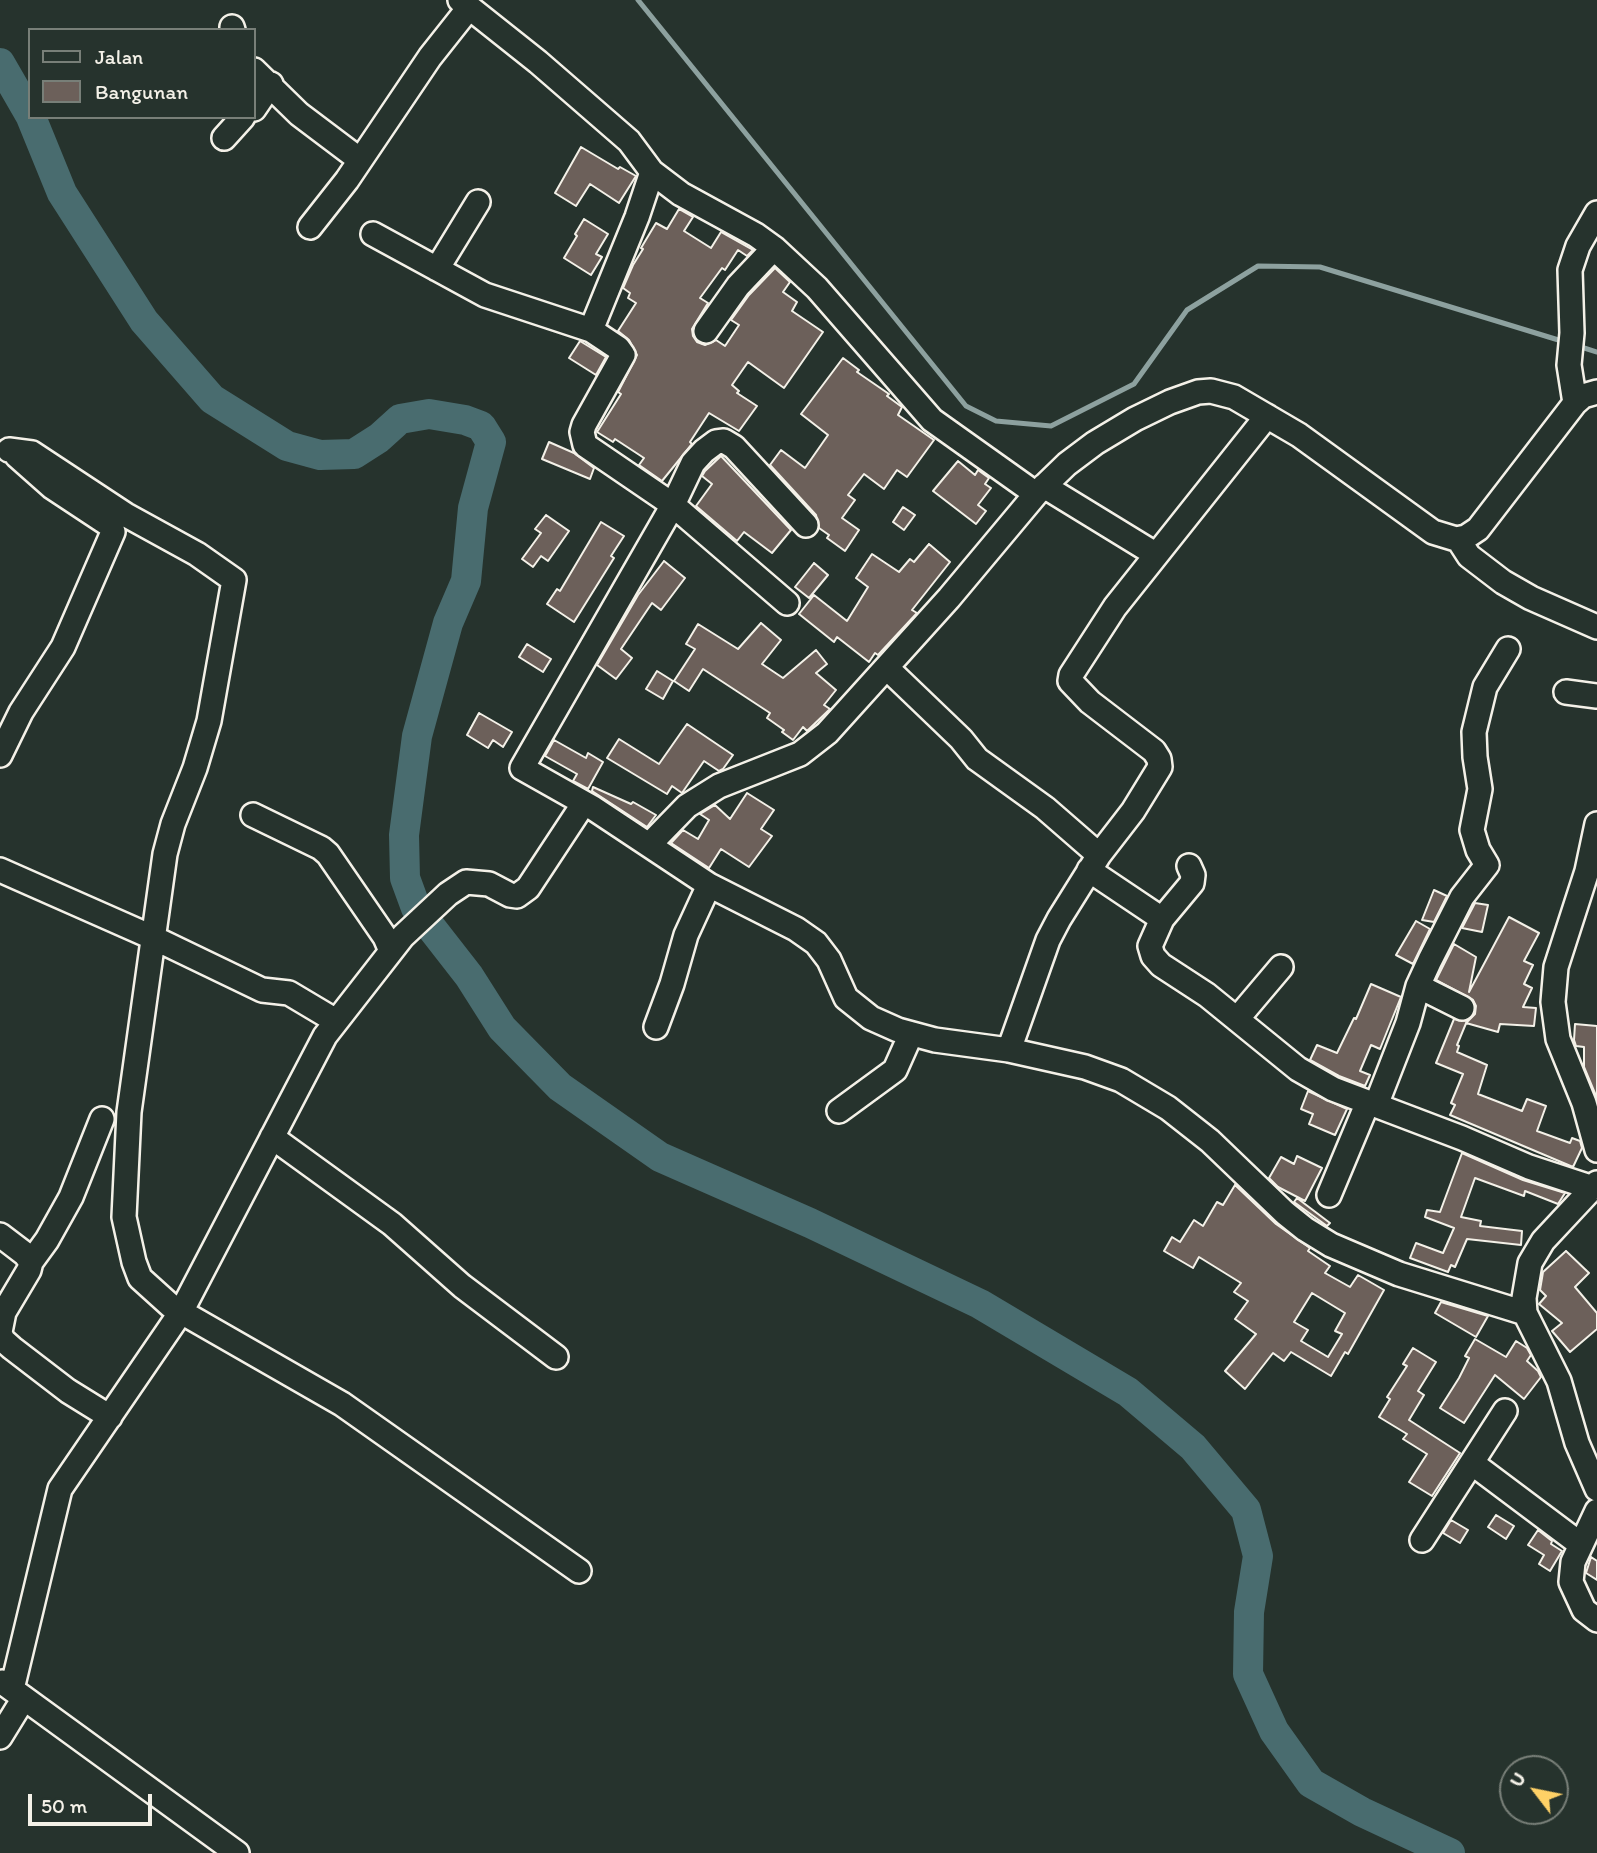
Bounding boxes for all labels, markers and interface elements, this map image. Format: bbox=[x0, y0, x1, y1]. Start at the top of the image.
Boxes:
legend bbox=[28, 28, 256, 119]
text: Jalan bbox=[95, 44, 143, 69]
text: Bangunan bbox=[95, 79, 188, 104]
north arrow bbox=[1499, 1755, 1569, 1825]
text: U bbox=[1504, 1768, 1531, 1791]
scale bar bbox=[32, 1780, 156, 1824]
text: 50 m bbox=[41, 1793, 87, 1818]

